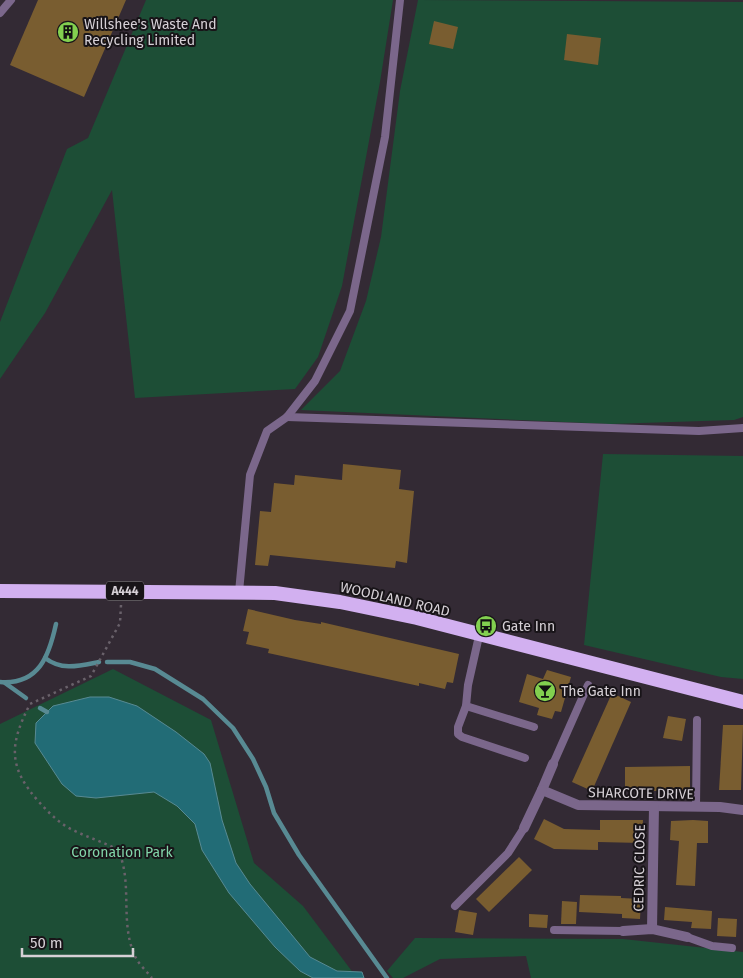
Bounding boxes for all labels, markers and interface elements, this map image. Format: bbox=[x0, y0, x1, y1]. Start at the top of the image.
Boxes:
place label: Willshee's Waste And Recycling Limited bbox=[84, 16, 217, 49]
building icon: Willshee's Waste And Recycling Limited bbox=[56, 20, 80, 44]
street label: WOODLAND ROAD bbox=[338, 579, 451, 620]
road number: A444 bbox=[106, 582, 144, 600]
bus stop icon: Gate Inn bbox=[474, 614, 498, 638]
place label: Gate Inn bbox=[502, 618, 555, 635]
bar icon: The Gate Inn bbox=[533, 679, 557, 703]
place label: The Gate Inn bbox=[561, 683, 641, 700]
street label: SHARCOTE DRIVE bbox=[588, 784, 694, 803]
street label: CEDRIC CLOSE bbox=[630, 824, 649, 912]
park label: Coronation Park bbox=[71, 844, 174, 861]
scale bar bbox=[22, 926, 134, 958]
text: 50 m bbox=[30, 934, 63, 952]

